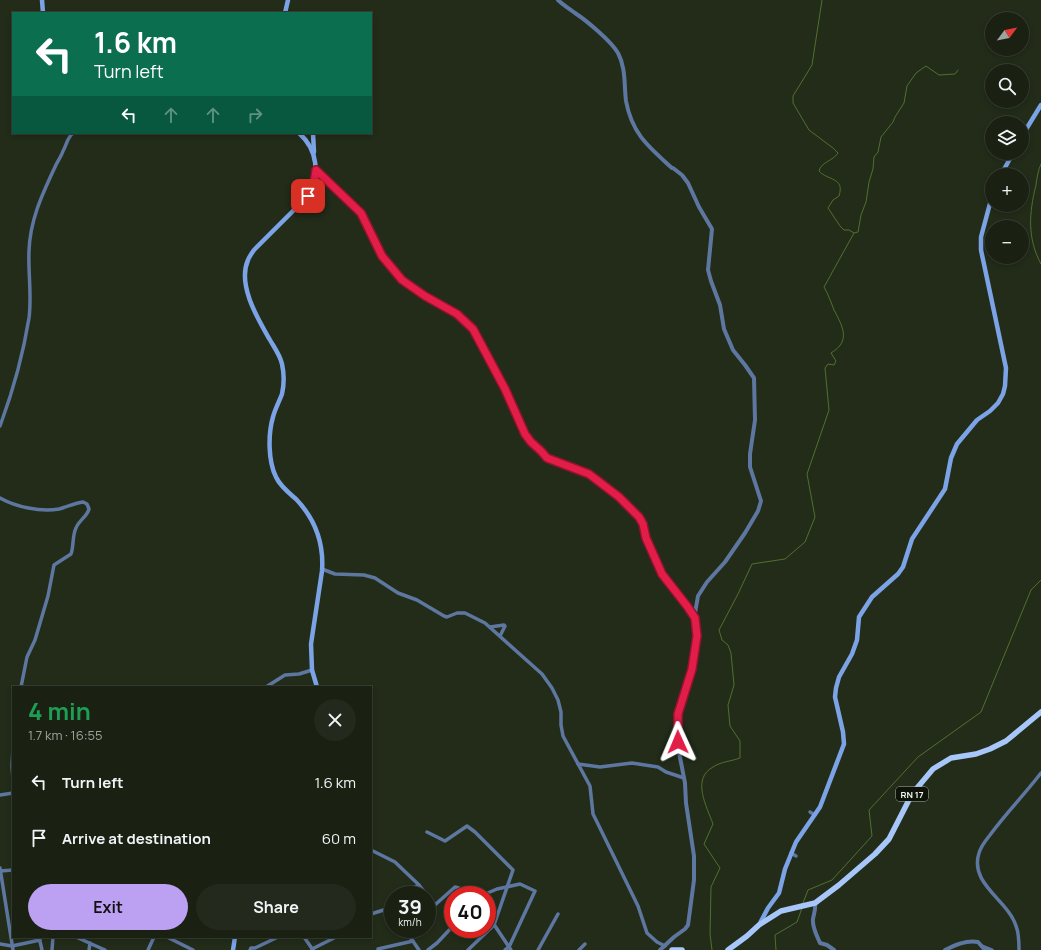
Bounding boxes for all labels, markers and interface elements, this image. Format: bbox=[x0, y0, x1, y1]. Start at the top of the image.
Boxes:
north arrow bbox=[985, 12, 1029, 56]
map controls bbox=[985, 12, 1029, 264]
text: 1.6 km bbox=[94, 23, 177, 61]
icon: left bbox=[28, 28, 80, 80]
text: Turn left bbox=[94, 59, 164, 83]
button: search bbox=[985, 64, 1029, 108]
icon: left bbox=[118, 104, 140, 126]
icon: ahead bbox=[160, 104, 182, 126]
icon: ahead bbox=[202, 104, 224, 126]
icon: right bbox=[244, 104, 266, 126]
button: layers bbox=[985, 116, 1029, 160]
button: + bbox=[985, 168, 1029, 212]
pin bbox=[291, 179, 325, 213]
icon: arrive bbox=[297, 185, 319, 207]
button: − bbox=[985, 220, 1029, 264]
text: 4 min bbox=[28, 694, 91, 727]
button: close bbox=[314, 699, 356, 741]
position arrow bbox=[657, 721, 699, 763]
text: 1.7 km · 16:55 bbox=[28, 726, 103, 744]
icon: left bbox=[28, 771, 50, 793]
text: Turn left bbox=[62, 772, 124, 793]
text: 1.6 km bbox=[314, 772, 356, 793]
road number: RN 17 bbox=[896, 787, 928, 801]
icon: arrive bbox=[28, 827, 50, 849]
text: Arrive at destination bbox=[62, 828, 211, 849]
text: 60 m bbox=[322, 828, 356, 849]
button: Exit bbox=[28, 884, 188, 930]
button: Share bbox=[196, 884, 356, 930]
speed limit sign: 40 bbox=[444, 886, 496, 938]
text: 39 bbox=[398, 893, 422, 920]
text: km/h bbox=[398, 915, 422, 929]

